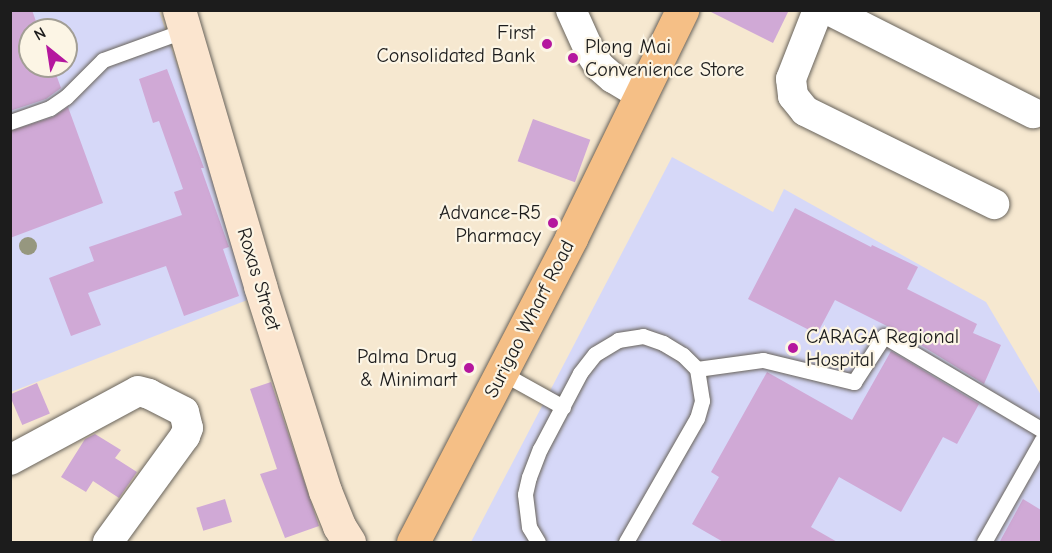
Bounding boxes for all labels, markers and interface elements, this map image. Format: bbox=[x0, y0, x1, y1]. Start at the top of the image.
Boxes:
north arrow bbox=[18, 18, 78, 78]
place label: First Consolidated Bank bbox=[377, 20, 535, 67]
text: N bbox=[31, 24, 49, 45]
place label: Plong Mai Convenience Store bbox=[585, 34, 744, 81]
marker: First Consolidated Bank bbox=[540, 37, 554, 51]
marker: Plong Mai Convenience Store bbox=[566, 51, 580, 65]
place label: Advance-R5 Pharmacy bbox=[439, 200, 541, 247]
marker: Advance-R5 Pharmacy bbox=[546, 216, 560, 230]
street label: Roxas Street bbox=[232, 225, 286, 333]
street label: Surigao Wharf Road bbox=[479, 236, 579, 402]
place label: CARAGA Regional Hospital bbox=[806, 324, 959, 371]
marker: CARAGA Regional Hospital bbox=[784, 339, 802, 357]
place label: Palma Drug & Minimart bbox=[357, 344, 457, 391]
marker: Palma Drug & Minimart bbox=[462, 361, 476, 375]

